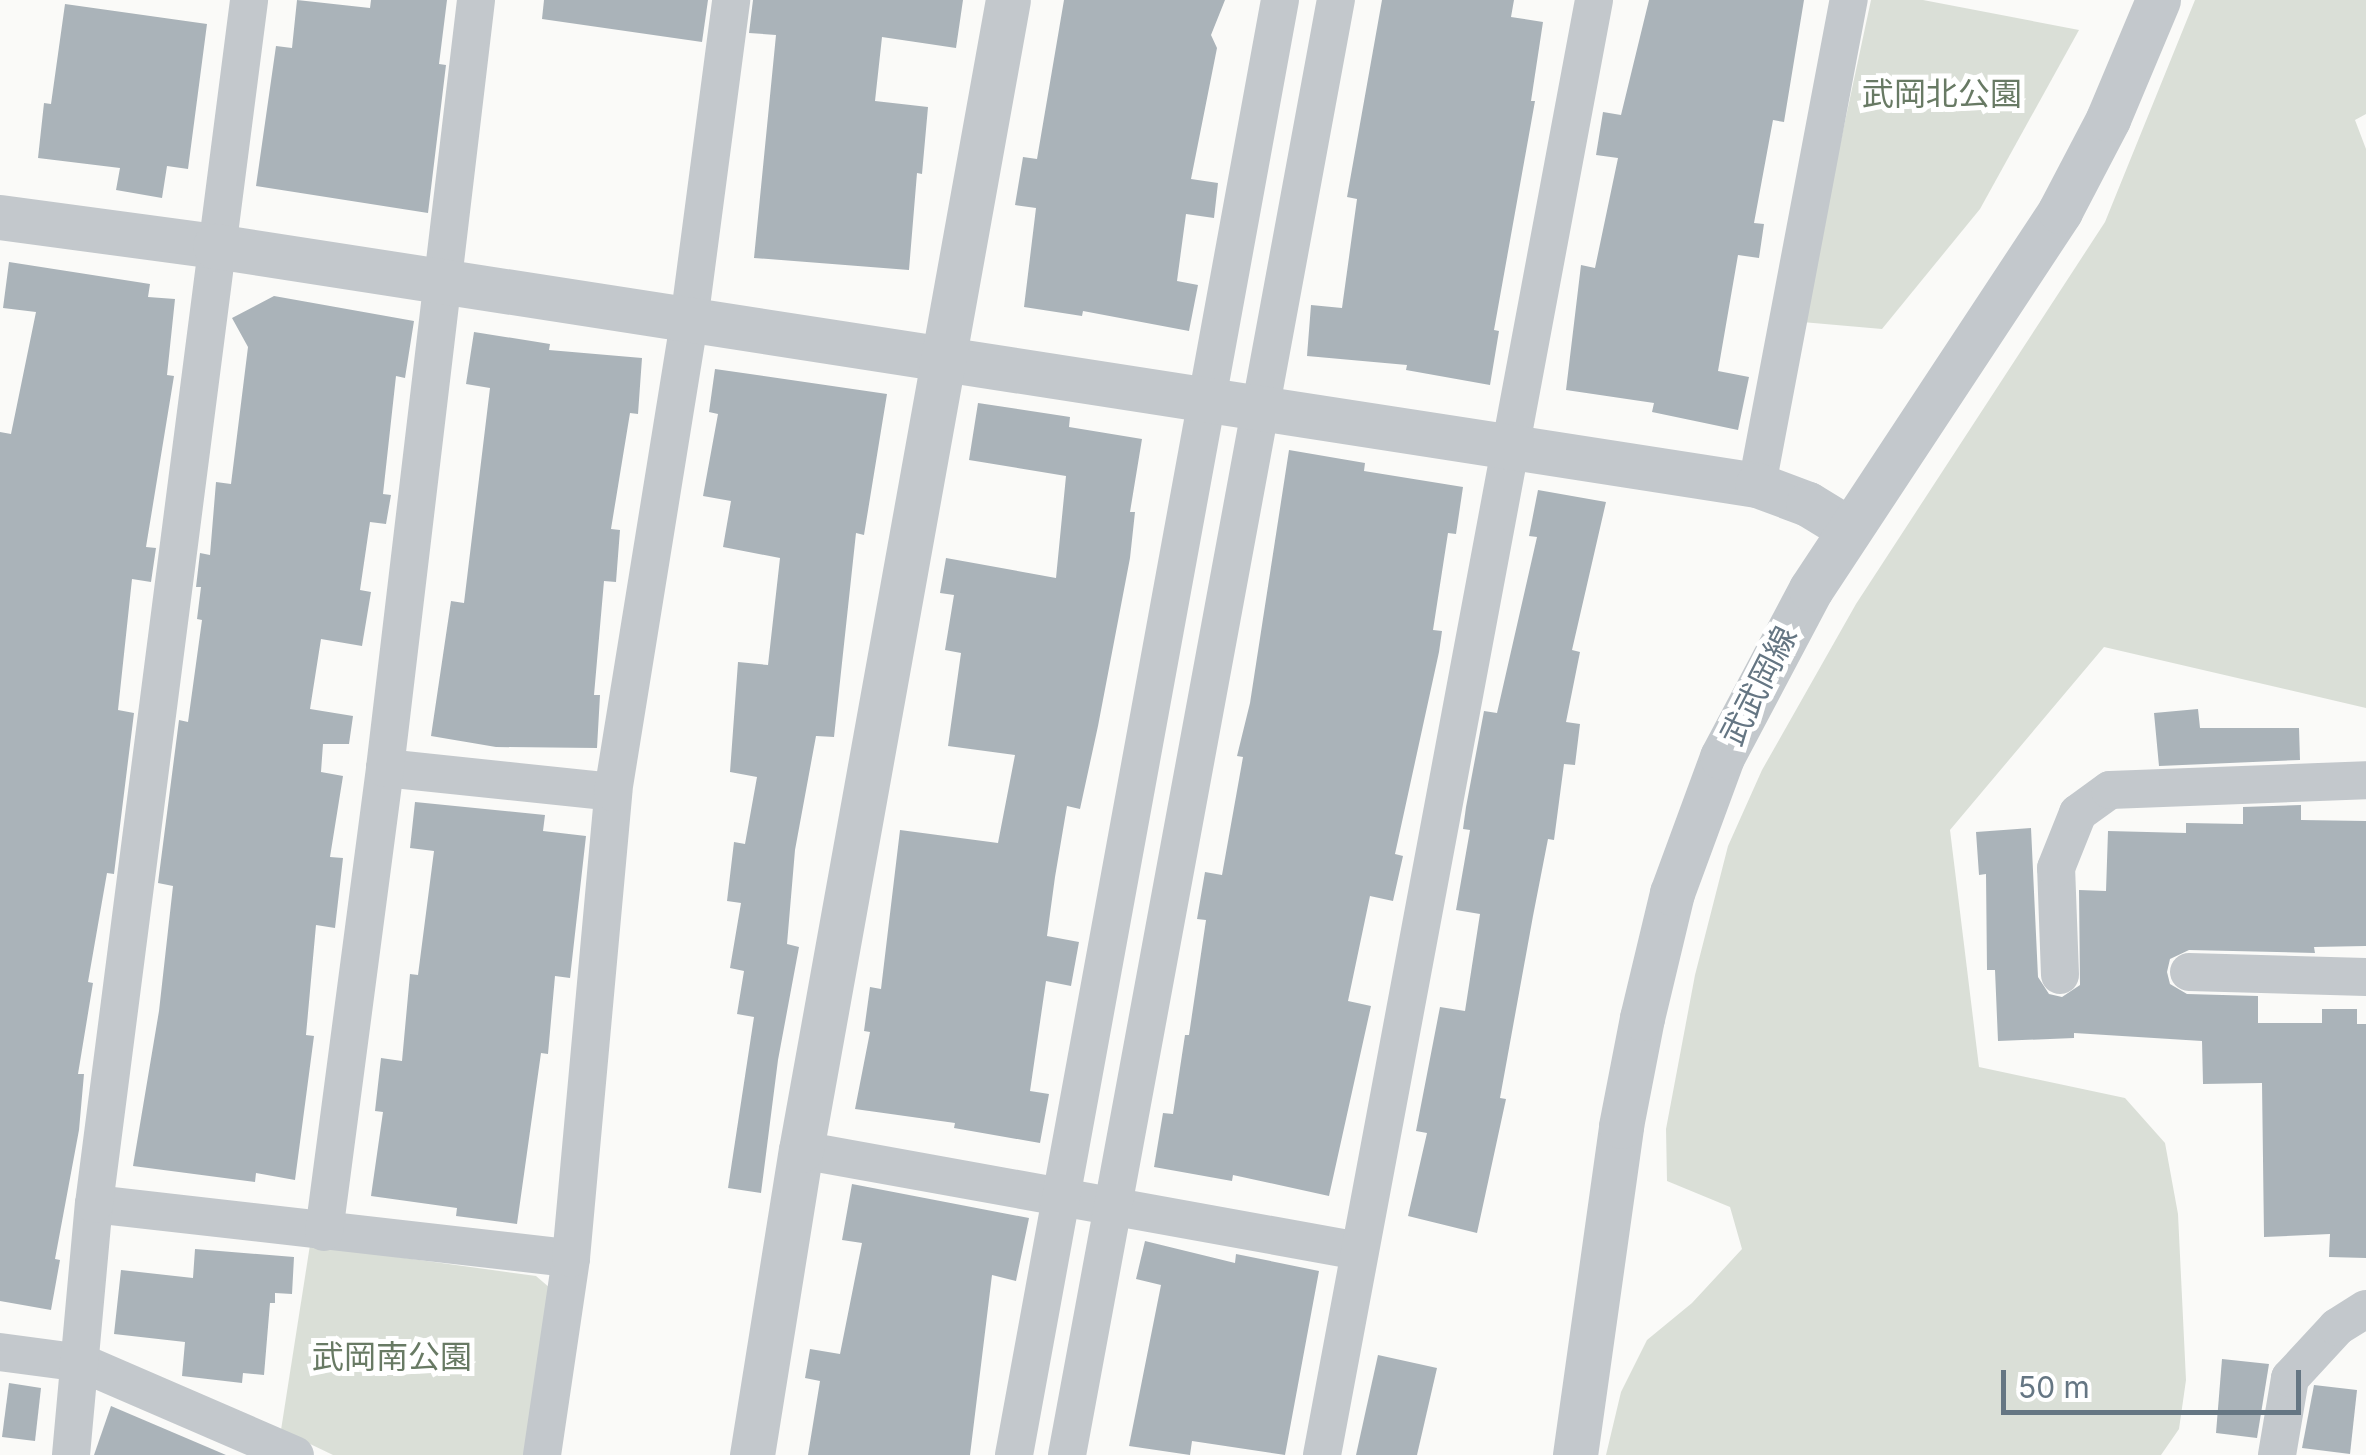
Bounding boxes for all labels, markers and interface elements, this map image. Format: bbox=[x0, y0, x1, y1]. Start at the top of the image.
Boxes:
park label: 武岡北公園 bbox=[1862, 75, 2022, 113]
street label: 武武岡線 bbox=[1713, 620, 1805, 752]
park label: 武岡南公園 bbox=[312, 1338, 472, 1376]
scale bar bbox=[2006, 1350, 2306, 1412]
text: 50 m bbox=[2018, 1369, 2090, 1405]

